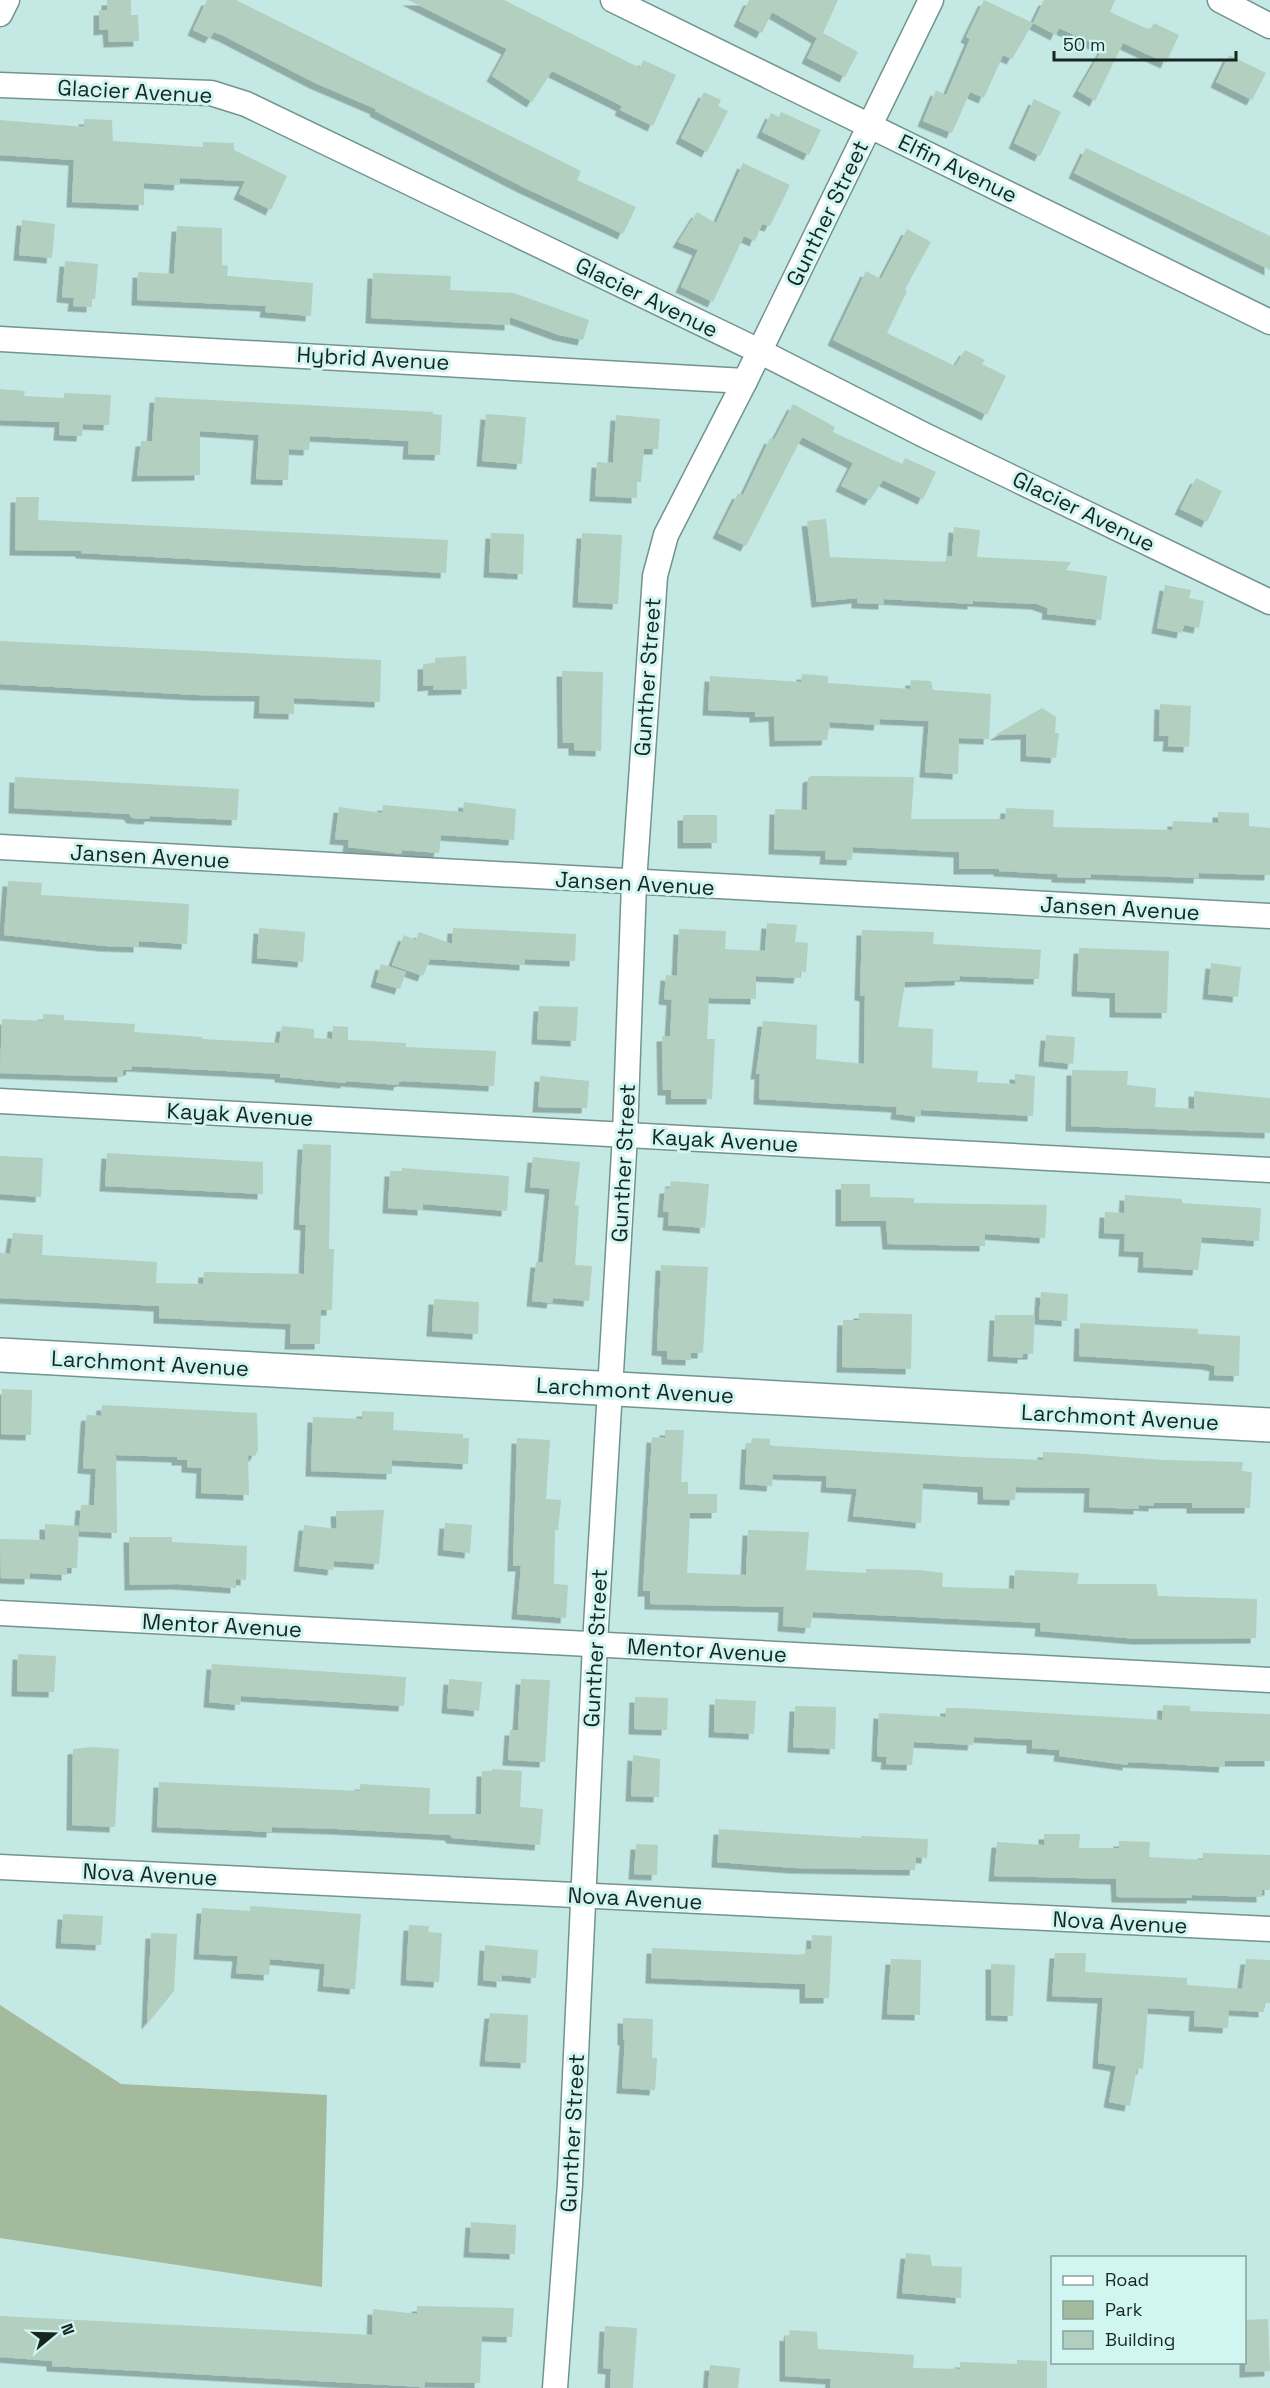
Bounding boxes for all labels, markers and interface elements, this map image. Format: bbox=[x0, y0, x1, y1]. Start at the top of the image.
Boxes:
scale bar bbox=[1054, 24, 1236, 62]
text: 50 m bbox=[1063, 33, 1105, 56]
street label: Glacier Avenue bbox=[57, 73, 213, 109]
street label: Elfin Avenue bbox=[894, 127, 1022, 209]
street label: Gunther Street bbox=[780, 135, 874, 291]
street label: Glacier Avenue bbox=[571, 250, 723, 344]
street label: Hybrid Avenue bbox=[296, 340, 450, 376]
street label: Glacier Avenue bbox=[1008, 464, 1160, 558]
street label: Gunther Street bbox=[627, 597, 667, 757]
street label: Jansen Avenue bbox=[69, 838, 231, 874]
street label: Jansen Avenue bbox=[554, 865, 716, 901]
street label: Jansen Avenue bbox=[1039, 890, 1201, 926]
street label: Gunther Street bbox=[605, 1083, 641, 1243]
street label: Kayak Avenue bbox=[166, 1096, 314, 1132]
street label: Kayak Avenue bbox=[651, 1122, 799, 1158]
street label: Larchmont Avenue bbox=[50, 1344, 250, 1382]
street label: Larchmont Avenue bbox=[535, 1371, 735, 1409]
street label: Larchmont Avenue bbox=[1020, 1398, 1220, 1436]
street label: Gunther Street bbox=[577, 1568, 613, 1728]
street label: Mentor Avenue bbox=[141, 1607, 303, 1643]
street label: Mentor Avenue bbox=[626, 1632, 788, 1668]
street label: Nova Avenue bbox=[82, 1856, 218, 1892]
street label: Nova Avenue bbox=[567, 1880, 703, 1916]
street label: Nova Avenue bbox=[1052, 1904, 1188, 1940]
street label: Gunther Street bbox=[554, 2053, 590, 2213]
legend bbox=[1051, 2256, 1246, 2364]
text: Road bbox=[1105, 2268, 1149, 2291]
text: Park bbox=[1105, 2298, 1143, 2321]
north arrow bbox=[24, 2304, 84, 2364]
text: N bbox=[56, 2321, 79, 2338]
text: Building bbox=[1105, 2328, 1175, 2351]

